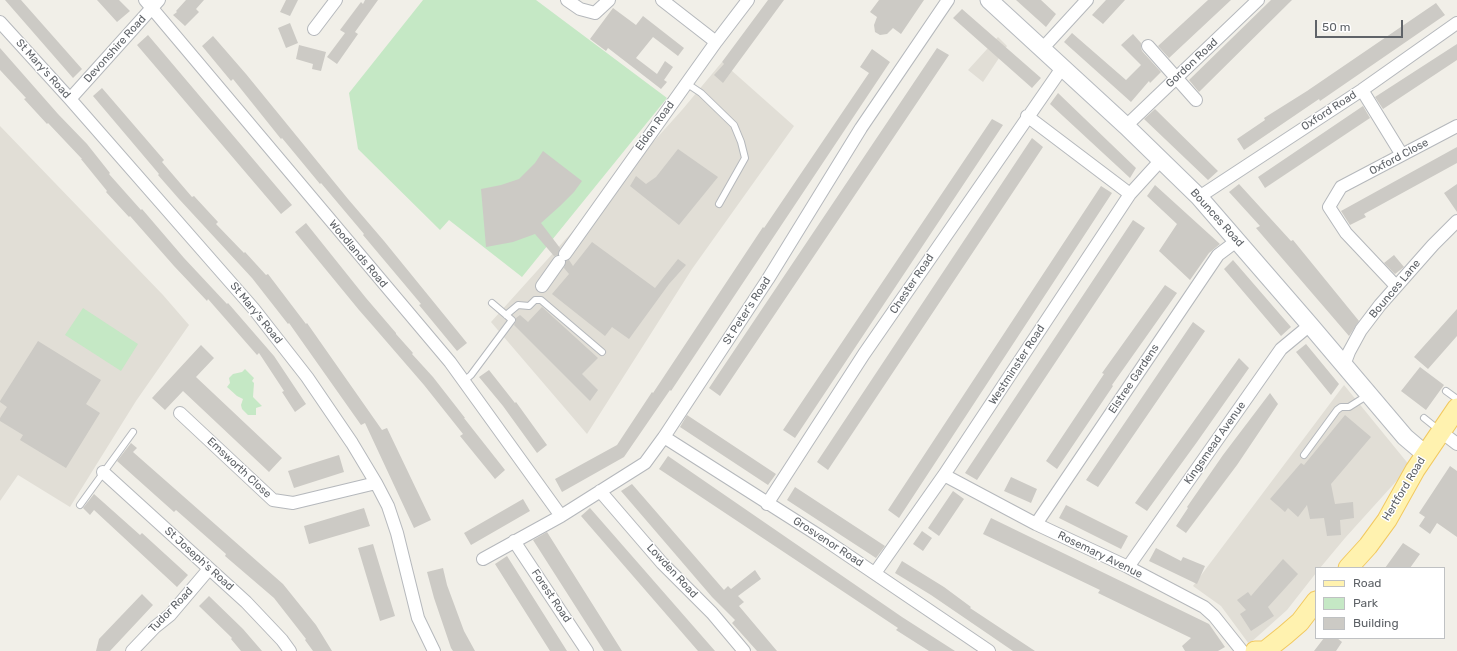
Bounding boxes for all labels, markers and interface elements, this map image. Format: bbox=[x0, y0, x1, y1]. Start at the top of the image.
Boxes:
street label: Devonshire Road bbox=[81, 12, 149, 86]
scale bar bbox=[1317, 12, 1405, 38]
text: 50 m bbox=[1322, 20, 1350, 34]
street label: Gordon Road bbox=[1163, 36, 1221, 90]
street label: St Mary's Road bbox=[13, 37, 73, 101]
street label: Oxford Road bbox=[1299, 88, 1359, 134]
street label: Eldon Road bbox=[633, 99, 677, 153]
street label: Oxford Close bbox=[1367, 136, 1431, 178]
street label: Bounces Road bbox=[1187, 186, 1247, 250]
street label: Woodlands Road bbox=[326, 218, 390, 290]
street label: Chester Road bbox=[887, 252, 937, 316]
street label: Bounces Lane bbox=[1367, 257, 1423, 321]
street label: St Peter's Road bbox=[720, 275, 774, 347]
street label: St Mary's Road bbox=[227, 280, 285, 346]
street label: Westminster Road bbox=[986, 323, 1048, 407]
street label: Elstree Gardens bbox=[1106, 342, 1162, 416]
street label: Kingsmead Avenue bbox=[1182, 399, 1248, 487]
street label: Emsworth Close bbox=[204, 435, 274, 501]
street label: Hertford Road bbox=[1380, 455, 1428, 523]
street label: Grosvenor Road bbox=[790, 514, 866, 570]
street label: St Joseph's Road bbox=[162, 525, 236, 593]
street label: Rosemary Avenue bbox=[1056, 529, 1144, 581]
street label: Lowden Road bbox=[644, 541, 700, 601]
street label: Forest Road bbox=[528, 567, 574, 625]
legend bbox=[1315, 567, 1445, 639]
text: Road bbox=[1353, 576, 1381, 590]
street label: Tudor Road bbox=[146, 585, 196, 635]
text: Park bbox=[1353, 596, 1378, 610]
text: Building bbox=[1353, 616, 1399, 630]

